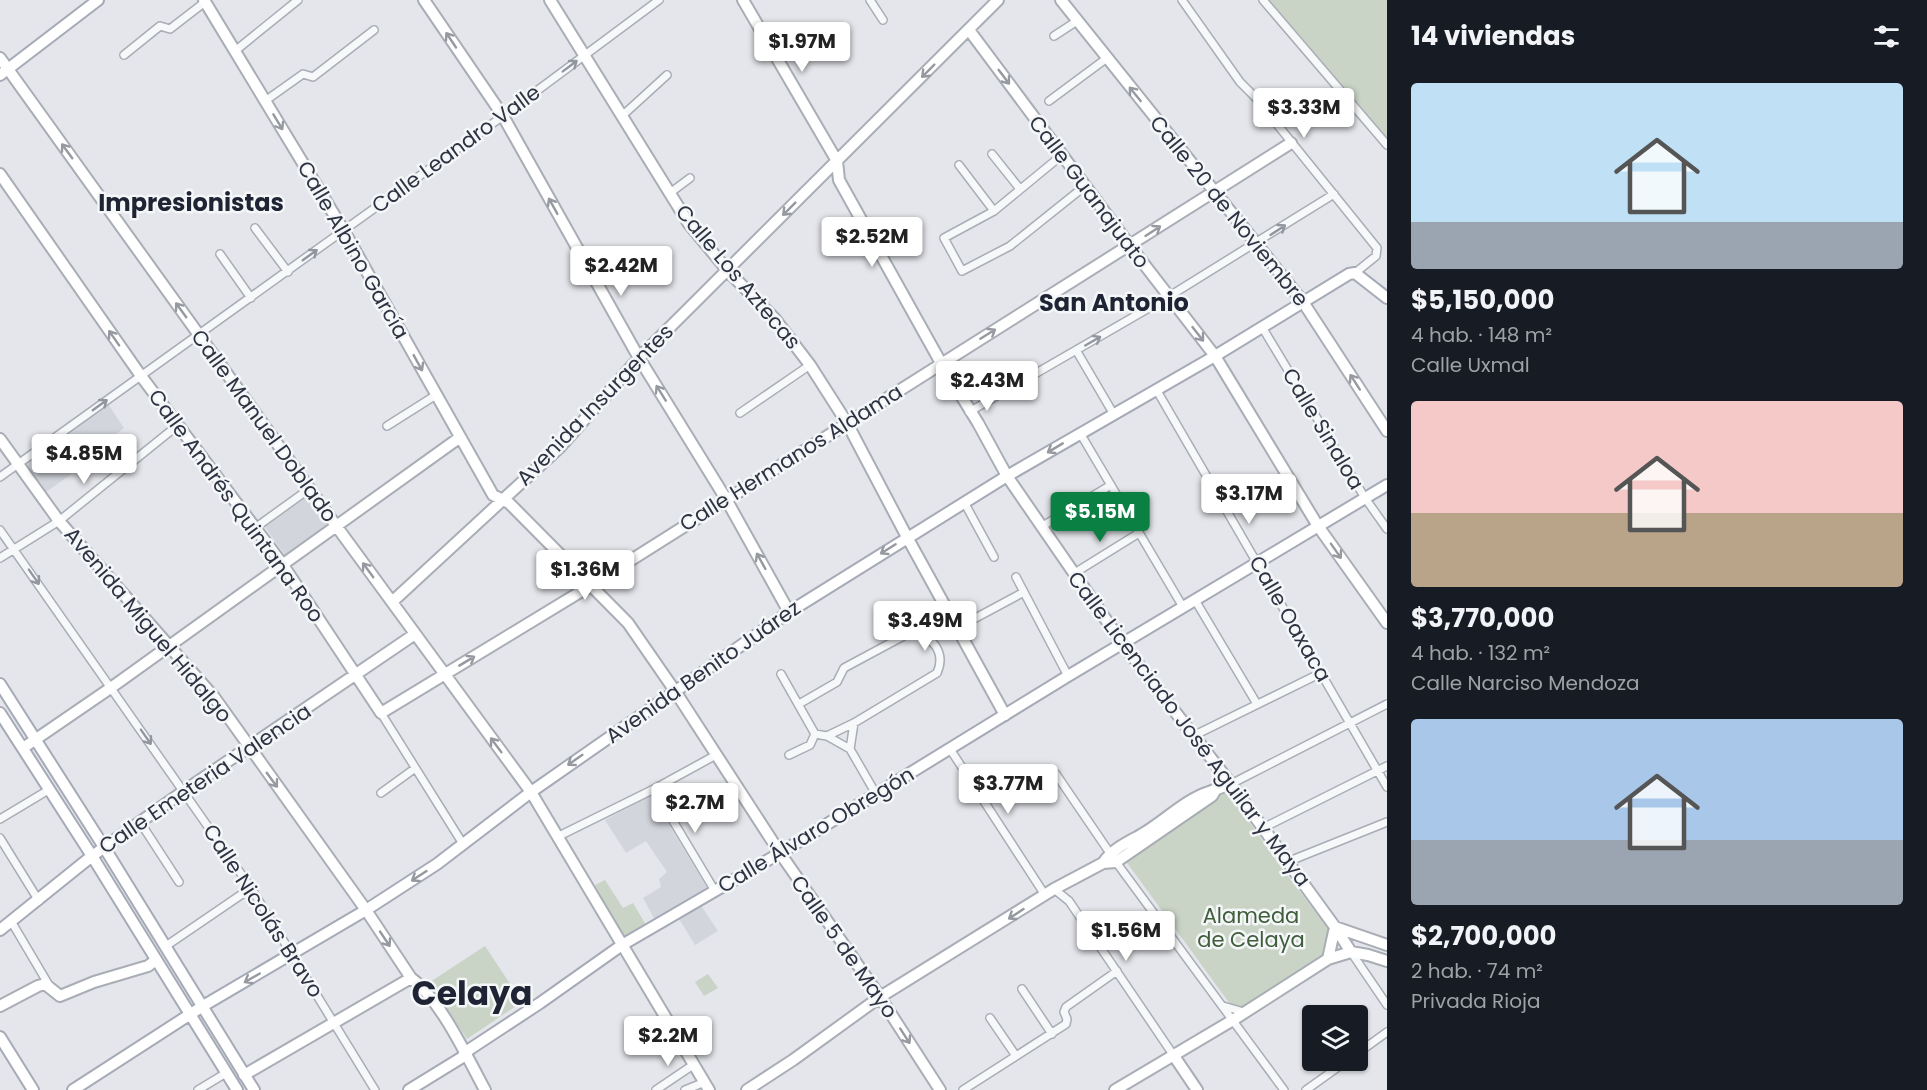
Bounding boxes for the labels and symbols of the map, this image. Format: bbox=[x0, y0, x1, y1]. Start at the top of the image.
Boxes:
pin: $1.97M bbox=[753, 22, 851, 73]
one-way arrow bbox=[445, 32, 457, 49]
one-way arrow bbox=[561, 60, 577, 73]
one-way arrow bbox=[920, 64, 935, 79]
one-way arrow bbox=[998, 69, 1010, 85]
street label: Calle Leandro Valle bbox=[366, 78, 546, 220]
one-way arrow bbox=[1129, 86, 1142, 102]
pin: $3.33M bbox=[1255, 88, 1353, 139]
street label: Calle Guanajuato bbox=[1022, 109, 1157, 274]
street label: Calle 20 de Noviembre bbox=[1143, 109, 1316, 312]
one-way arrow bbox=[272, 113, 284, 130]
one-way arrow bbox=[61, 144, 73, 160]
street label: Calle Albino García bbox=[291, 155, 416, 344]
district label: Impresionistas bbox=[98, 186, 284, 219]
one-way arrow bbox=[547, 198, 559, 215]
street label: Calle Los Aztecas bbox=[669, 198, 808, 355]
one-way arrow bbox=[782, 201, 797, 216]
pin: $2.52M bbox=[823, 217, 921, 268]
one-way arrow bbox=[1269, 223, 1286, 235]
one-way arrow bbox=[1144, 224, 1161, 236]
pin: $2.42M bbox=[572, 246, 670, 297]
one-way arrow bbox=[301, 249, 317, 261]
district label: San Antonio bbox=[1039, 286, 1189, 319]
one-way arrow bbox=[175, 302, 187, 318]
street label: Avenida Insurgentes bbox=[510, 317, 680, 492]
street label: Calle Manuel Doblado bbox=[185, 323, 344, 528]
one-way arrow bbox=[1191, 325, 1204, 341]
one-way arrow bbox=[979, 327, 996, 339]
one-way arrow bbox=[108, 330, 120, 347]
one-way arrow bbox=[1084, 335, 1101, 347]
one-way arrow bbox=[412, 354, 424, 371]
pin: $2.43M bbox=[938, 361, 1036, 412]
street label: Calle Sinaloa bbox=[1276, 362, 1371, 495]
one-way arrow bbox=[1349, 374, 1361, 391]
street label: Calle Hermanos Aldama bbox=[674, 377, 908, 538]
street label: Calle Andrés Quintana Roo bbox=[142, 383, 331, 628]
one-way arrow bbox=[655, 385, 667, 402]
one-way arrow bbox=[91, 399, 107, 411]
pin: $4.85M bbox=[35, 434, 133, 485]
one-way arrow bbox=[1047, 442, 1064, 454]
pin: $3.17M bbox=[1200, 474, 1298, 525]
pin: $5.15M bbox=[1051, 492, 1149, 543]
street label: Avenida Miguel Hidalgo bbox=[58, 521, 239, 729]
one-way arrow bbox=[880, 543, 897, 555]
one-way arrow bbox=[1330, 543, 1342, 559]
pin: $1.36M bbox=[536, 550, 634, 601]
street label: Calle Oaxaca bbox=[1243, 550, 1338, 687]
one-way arrow bbox=[755, 552, 766, 570]
one-way arrow bbox=[362, 563, 375, 579]
street label: Calle Licenciado José Aguilar y Maya bbox=[1061, 565, 1318, 892]
one-way arrow bbox=[28, 569, 40, 585]
street label: Avenida Benito Juárez bbox=[599, 593, 806, 750]
pin: $3.49M bbox=[876, 601, 974, 652]
one-way arrow bbox=[458, 654, 475, 666]
street label: Calle Emeteria Valencia bbox=[93, 697, 317, 861]
one-way arrow bbox=[140, 728, 152, 744]
one-way arrow bbox=[490, 737, 502, 753]
one-way arrow bbox=[568, 754, 584, 766]
street label: Calle Álvaro Obregón bbox=[712, 759, 919, 900]
pin: $3.77M bbox=[959, 764, 1057, 815]
one-way arrow bbox=[266, 771, 278, 787]
pin: $2.7M bbox=[653, 783, 737, 834]
street label: Calle Nicolás Bravo bbox=[196, 818, 330, 1003]
street label: Calle 5 de Mayo bbox=[784, 869, 905, 1024]
one-way arrow bbox=[411, 870, 427, 882]
park label: Alameda de Celaya bbox=[1197, 901, 1305, 954]
one-way arrow bbox=[1008, 908, 1025, 920]
pin: $1.56M bbox=[1077, 911, 1175, 962]
one-way arrow bbox=[379, 930, 391, 946]
district label: Celaya bbox=[412, 970, 532, 1017]
one-way arrow bbox=[244, 972, 261, 984]
pin: $2.2M bbox=[626, 1016, 710, 1067]
one-way arrow bbox=[899, 1028, 911, 1044]

